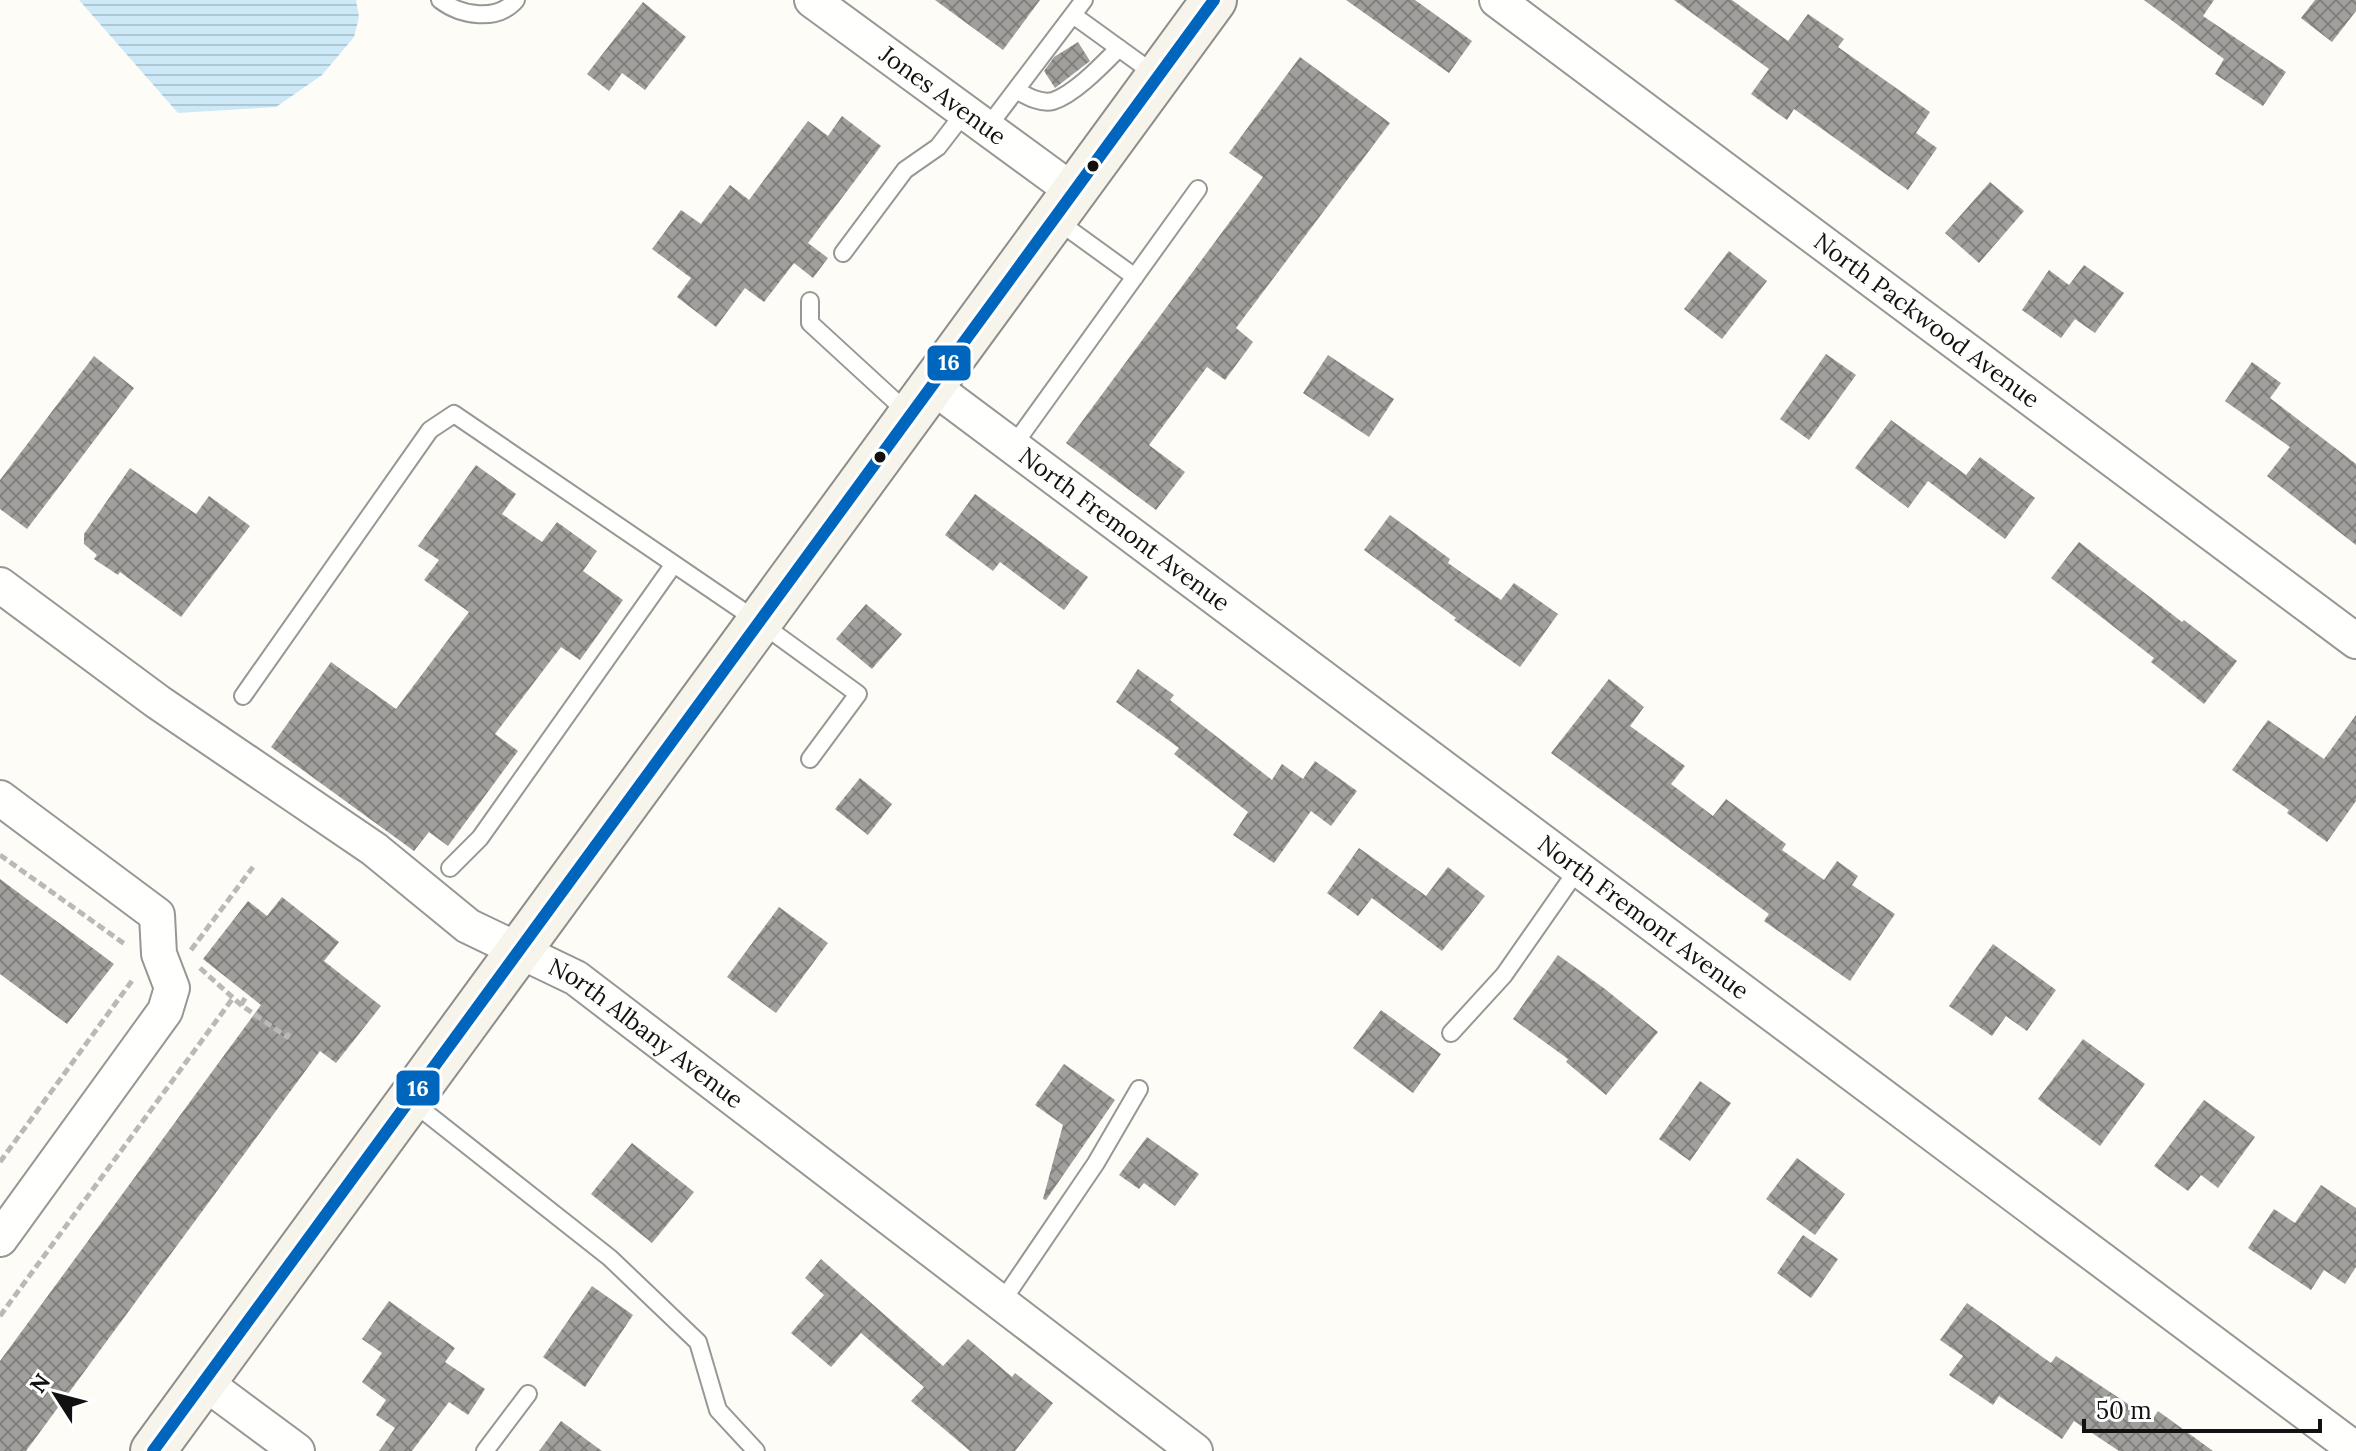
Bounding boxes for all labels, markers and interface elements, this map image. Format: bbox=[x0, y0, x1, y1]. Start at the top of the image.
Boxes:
street label: Jones Avenue bbox=[873, 38, 1012, 152]
unlabelled marker bbox=[1085, 158, 1101, 174]
street label: North Packwood Avenue bbox=[1808, 226, 2046, 415]
line badge: 16 bbox=[926, 344, 972, 382]
text: 16 bbox=[938, 348, 960, 376]
street label: North Fremont Avenue bbox=[1013, 440, 1236, 618]
unlabelled marker bbox=[872, 449, 888, 465]
street label: North Fremont Avenue bbox=[1532, 828, 1755, 1006]
street label: North Albany Avenue bbox=[543, 951, 750, 1115]
line badge: 16 bbox=[395, 1069, 441, 1107]
text: 16 bbox=[407, 1074, 429, 1102]
north arrow bbox=[16, 1355, 96, 1435]
text: N bbox=[23, 1368, 56, 1398]
scale bar bbox=[2084, 1383, 2320, 1433]
text: 50 m bbox=[2096, 1395, 2152, 1426]

